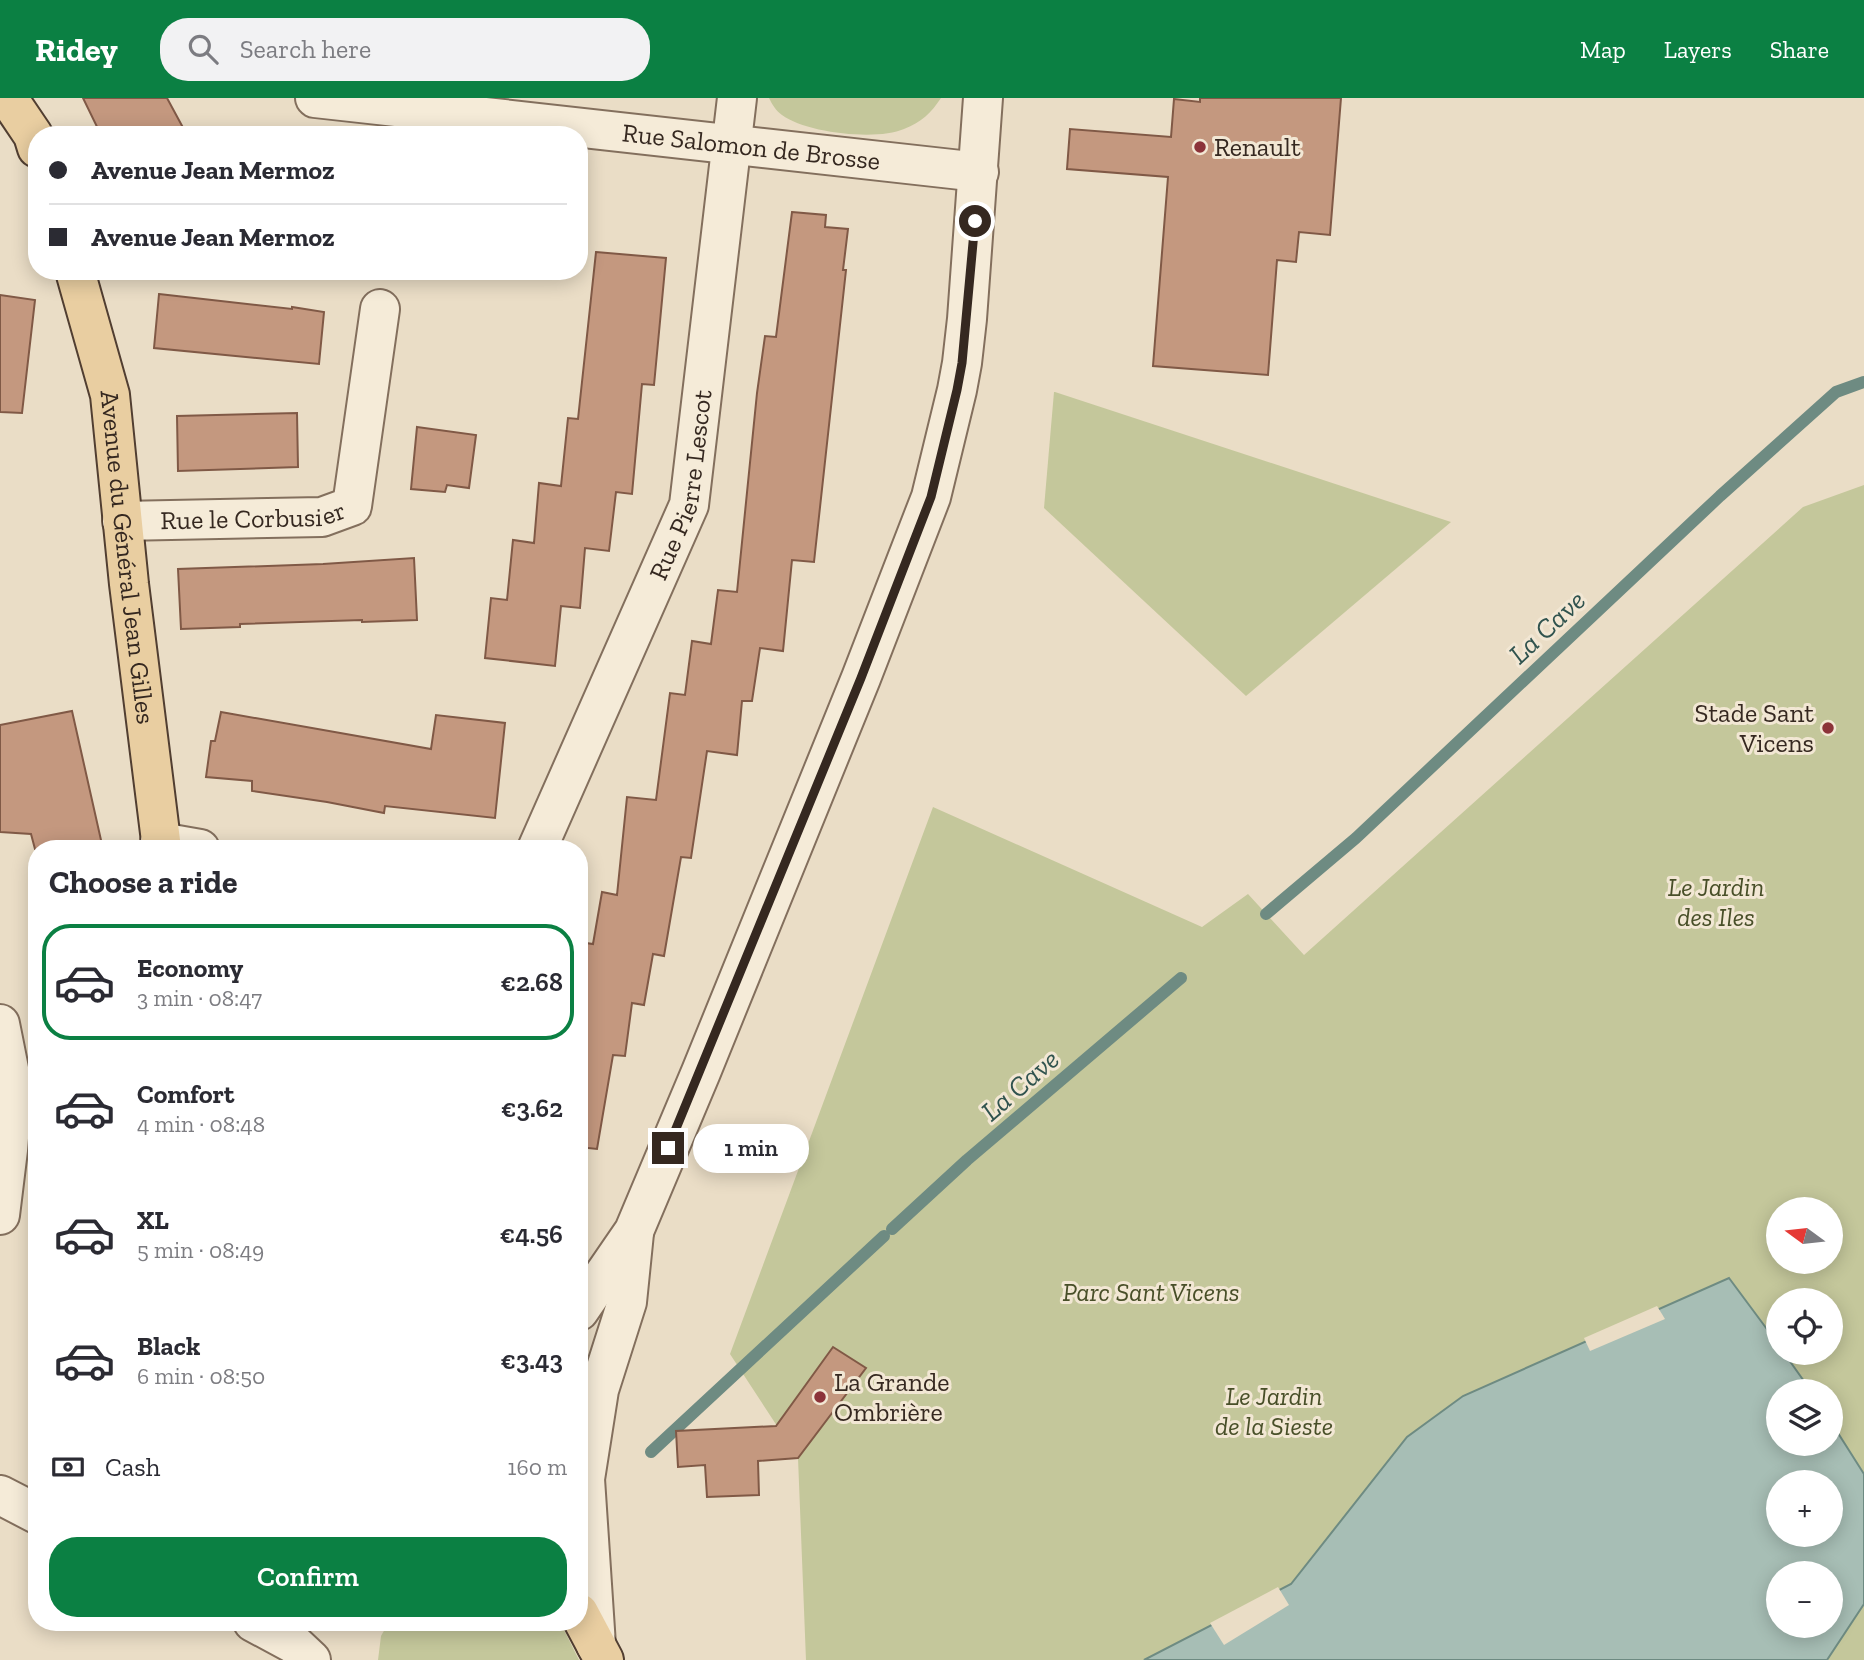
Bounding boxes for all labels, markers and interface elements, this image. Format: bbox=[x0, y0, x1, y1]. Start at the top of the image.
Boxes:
search box bbox=[160, 18, 650, 81]
text: Ridey bbox=[35, 30, 118, 69]
icon: search bbox=[184, 30, 222, 68]
text: Search here bbox=[240, 33, 371, 65]
text: Map bbox=[1580, 35, 1626, 64]
text: Layers bbox=[1664, 35, 1732, 64]
text: Share bbox=[1770, 35, 1829, 64]
street label: Rue Salomon de Brosse bbox=[621, 116, 882, 177]
place label: Renault bbox=[1214, 131, 1301, 163]
marker: Renault bbox=[1192, 139, 1208, 155]
text: Avenue Jean Mermoz bbox=[91, 154, 335, 186]
route start bbox=[959, 205, 991, 237]
text: Avenue Jean Mermoz bbox=[91, 221, 335, 253]
street label: Rue Pierre Lescot bbox=[642, 388, 719, 585]
street label: Avenue du Général Jean Gilles bbox=[94, 389, 162, 726]
street label: Rue le Corbusier bbox=[160, 494, 350, 536]
water label: La Cave bbox=[1502, 583, 1592, 671]
place label: Stade Sant Vicens bbox=[1695, 697, 1814, 759]
marker: Stade Sant Vicens bbox=[1820, 720, 1836, 736]
text: Choose a ride bbox=[49, 863, 237, 901]
park label: Le Jardin des Iles bbox=[1668, 871, 1764, 933]
icon: car bbox=[53, 951, 116, 1014]
text: Economy bbox=[137, 952, 243, 984]
text: €2.68 bbox=[500, 966, 563, 998]
text: 3 min · 08:47 bbox=[137, 984, 262, 1012]
water label: La Cave bbox=[974, 1042, 1066, 1128]
icon: car bbox=[53, 1077, 116, 1140]
text: Comfort bbox=[137, 1078, 234, 1110]
text: €3.62 bbox=[501, 1092, 563, 1124]
text: 4 min · 08:48 bbox=[137, 1110, 265, 1138]
callout: 1 min bbox=[692, 1124, 808, 1172]
route end bbox=[652, 1132, 684, 1164]
text: 1 min bbox=[724, 1134, 778, 1162]
north arrow bbox=[1766, 1197, 1843, 1274]
map controls bbox=[1766, 1197, 1843, 1638]
icon: car bbox=[53, 1203, 116, 1266]
text: XL bbox=[137, 1204, 169, 1236]
text: €4.56 bbox=[500, 1218, 563, 1250]
text: 5 min · 08:49 bbox=[137, 1236, 264, 1264]
park label: Parc Sant Vicens bbox=[1062, 1276, 1240, 1308]
button: locate bbox=[1766, 1288, 1843, 1365]
icon: car bbox=[53, 1329, 116, 1392]
text: Black bbox=[137, 1330, 200, 1362]
text: €3.43 bbox=[500, 1344, 563, 1376]
text: 6 min · 08:50 bbox=[137, 1362, 265, 1390]
place label: La Grande Ombrière bbox=[834, 1366, 949, 1428]
button: layers bbox=[1766, 1379, 1843, 1456]
park label: Le Jardin de la Sieste bbox=[1215, 1380, 1333, 1442]
marker: La Grande Ombrière bbox=[812, 1389, 828, 1405]
icon: cash bbox=[49, 1448, 87, 1486]
text: Cash bbox=[105, 1451, 160, 1483]
text: 160 m bbox=[508, 1453, 567, 1481]
button: + bbox=[1766, 1470, 1843, 1547]
button: Confirm bbox=[49, 1537, 567, 1617]
button: − bbox=[1766, 1561, 1843, 1638]

